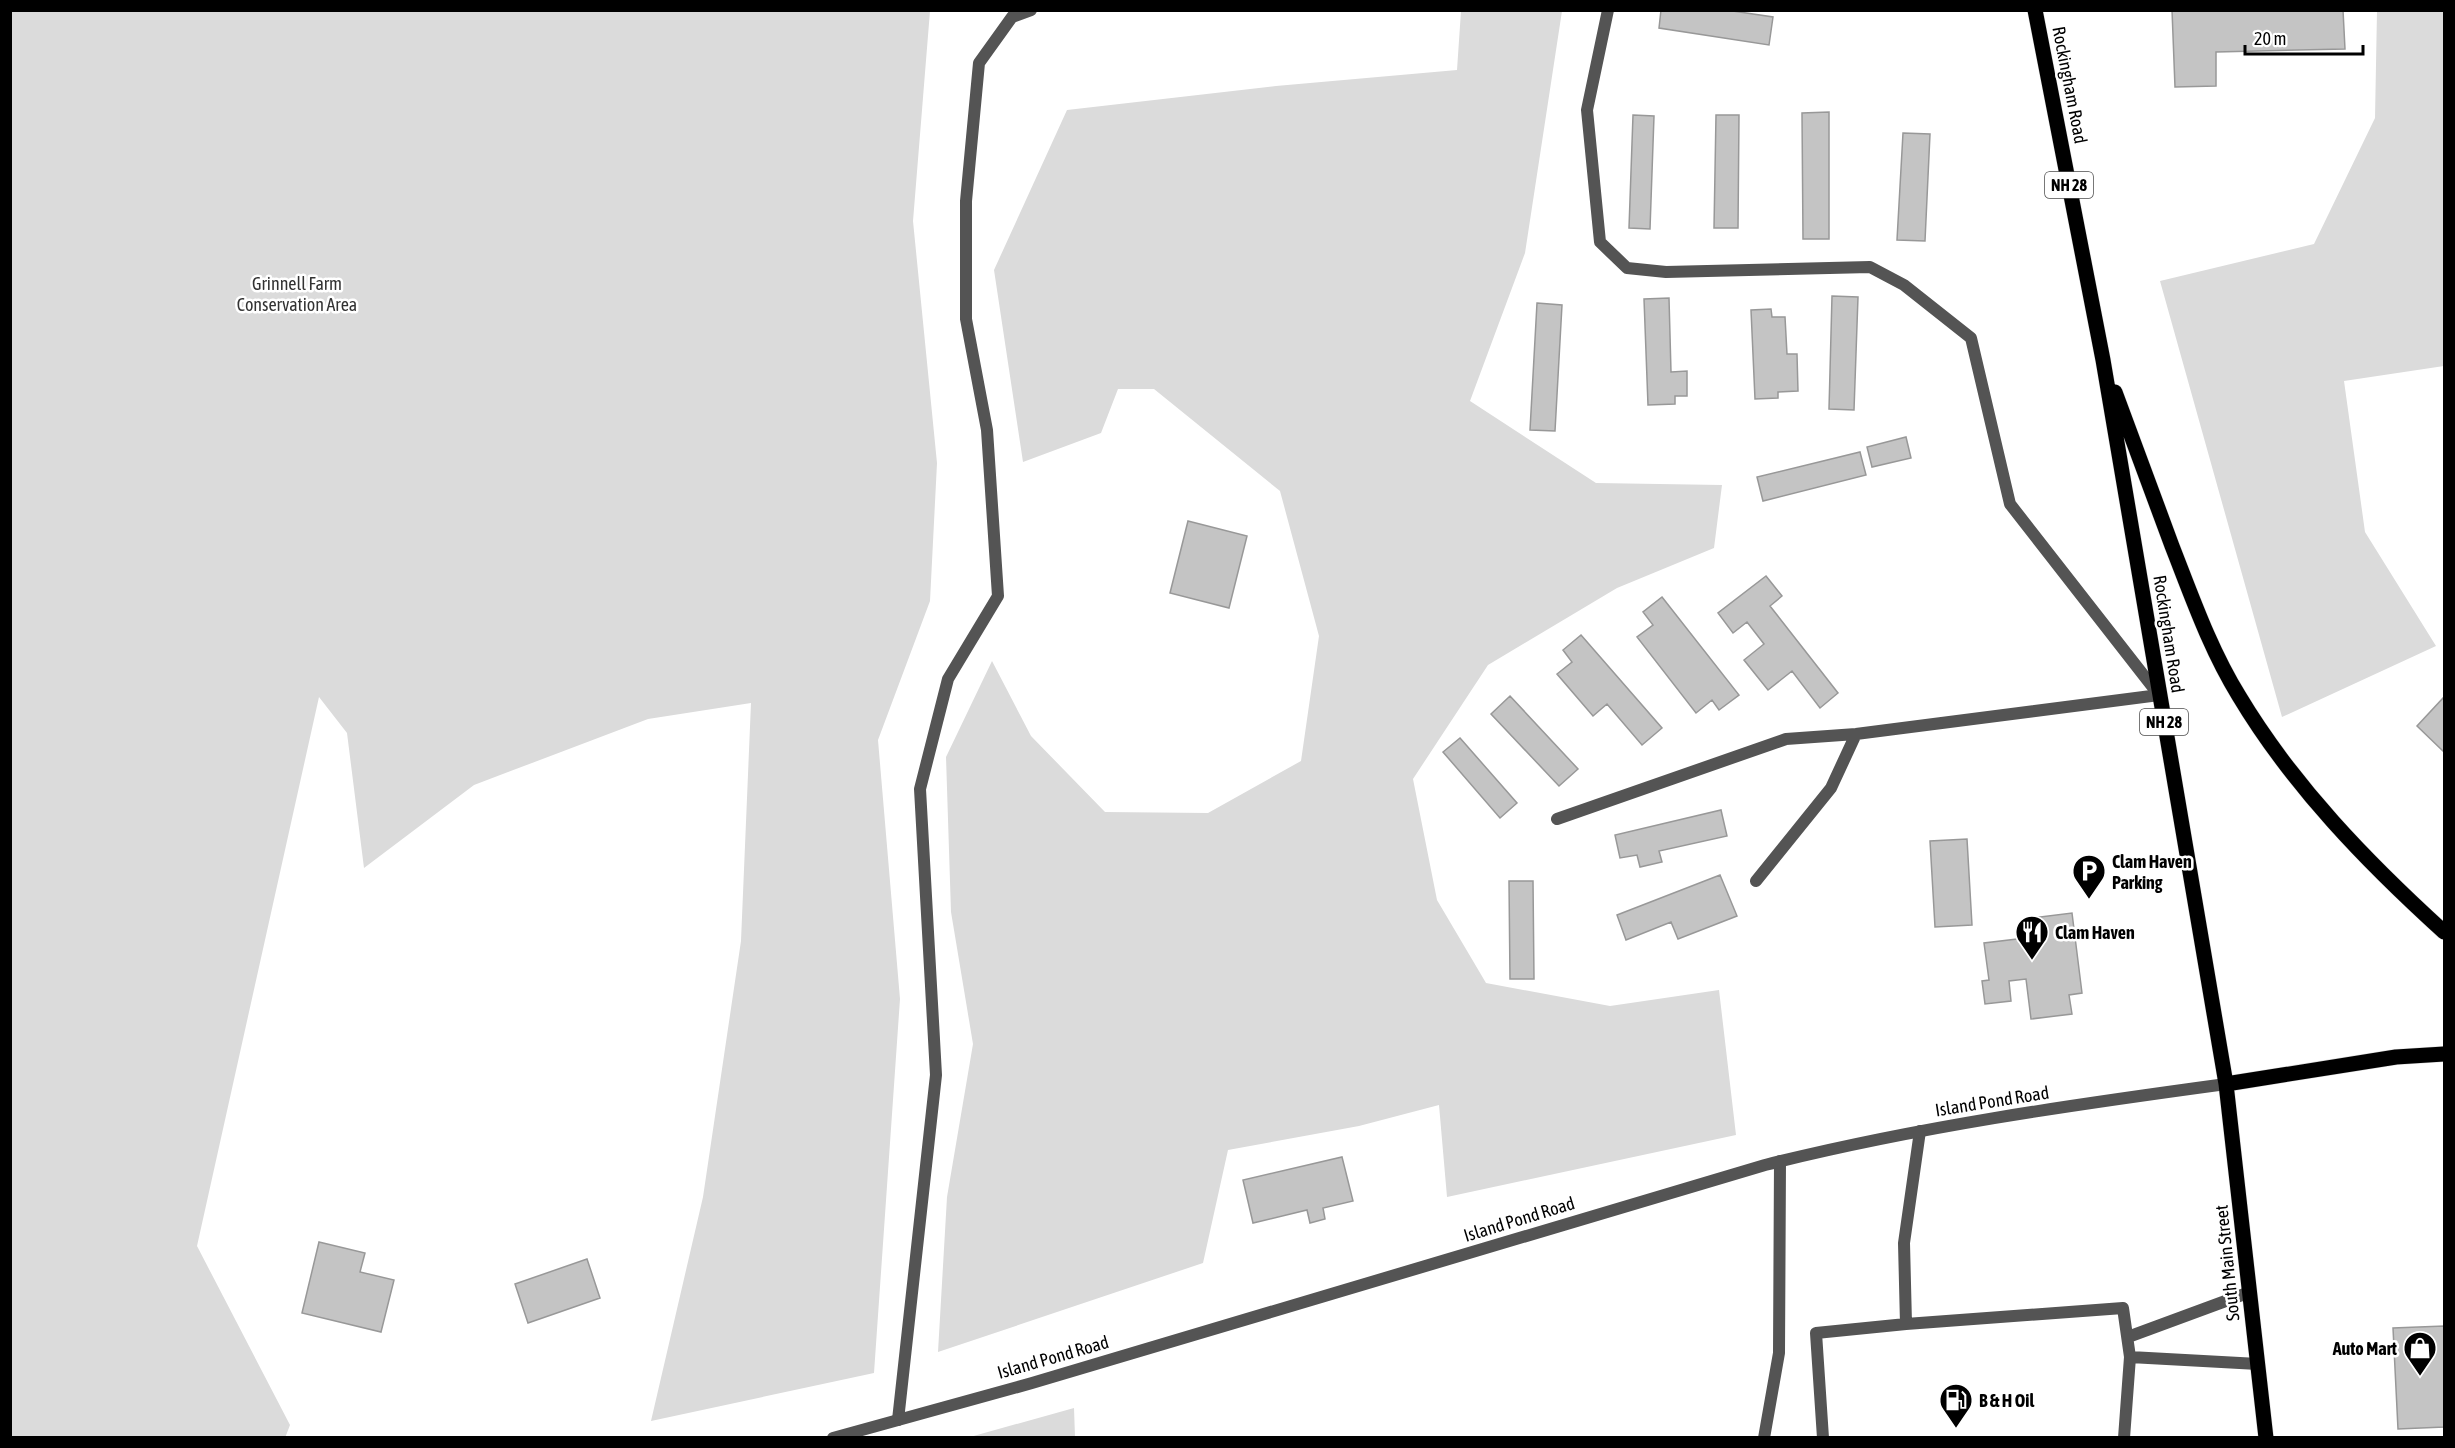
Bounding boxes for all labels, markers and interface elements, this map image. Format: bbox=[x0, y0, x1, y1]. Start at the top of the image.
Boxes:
scale bar bbox=[2245, 18, 2364, 56]
street label: Rockingham Road bbox=[2048, 25, 2092, 145]
text: 20 m bbox=[2254, 28, 2286, 49]
road number: NH 28 bbox=[2045, 172, 2093, 198]
park label: Grinnell Farm Conservation Area bbox=[237, 273, 357, 315]
street label: Rockingham Road bbox=[2149, 574, 2189, 694]
road number: NH 28 bbox=[2140, 709, 2188, 735]
place label: Clam Haven Parking bbox=[2112, 851, 2192, 893]
parking icon: Clam Haven Parking bbox=[2071, 853, 2107, 900]
restaurant icon: Clam Haven bbox=[2014, 914, 2050, 961]
place label: Clam Haven bbox=[2055, 922, 2135, 943]
street label: Island Pond Road bbox=[1934, 1082, 2050, 1120]
street label: Island Pond Road bbox=[1461, 1192, 1577, 1246]
street label: South Main Street bbox=[2210, 1204, 2244, 1322]
shop icon: Auto Mart bbox=[2402, 1330, 2438, 1377]
street label: Island Pond Road bbox=[995, 1331, 1111, 1383]
place label: Auto Mart bbox=[2332, 1338, 2398, 1359]
fuel station icon: B & H Oil bbox=[1938, 1382, 1974, 1429]
place label: B & H Oil bbox=[1979, 1390, 2034, 1411]

